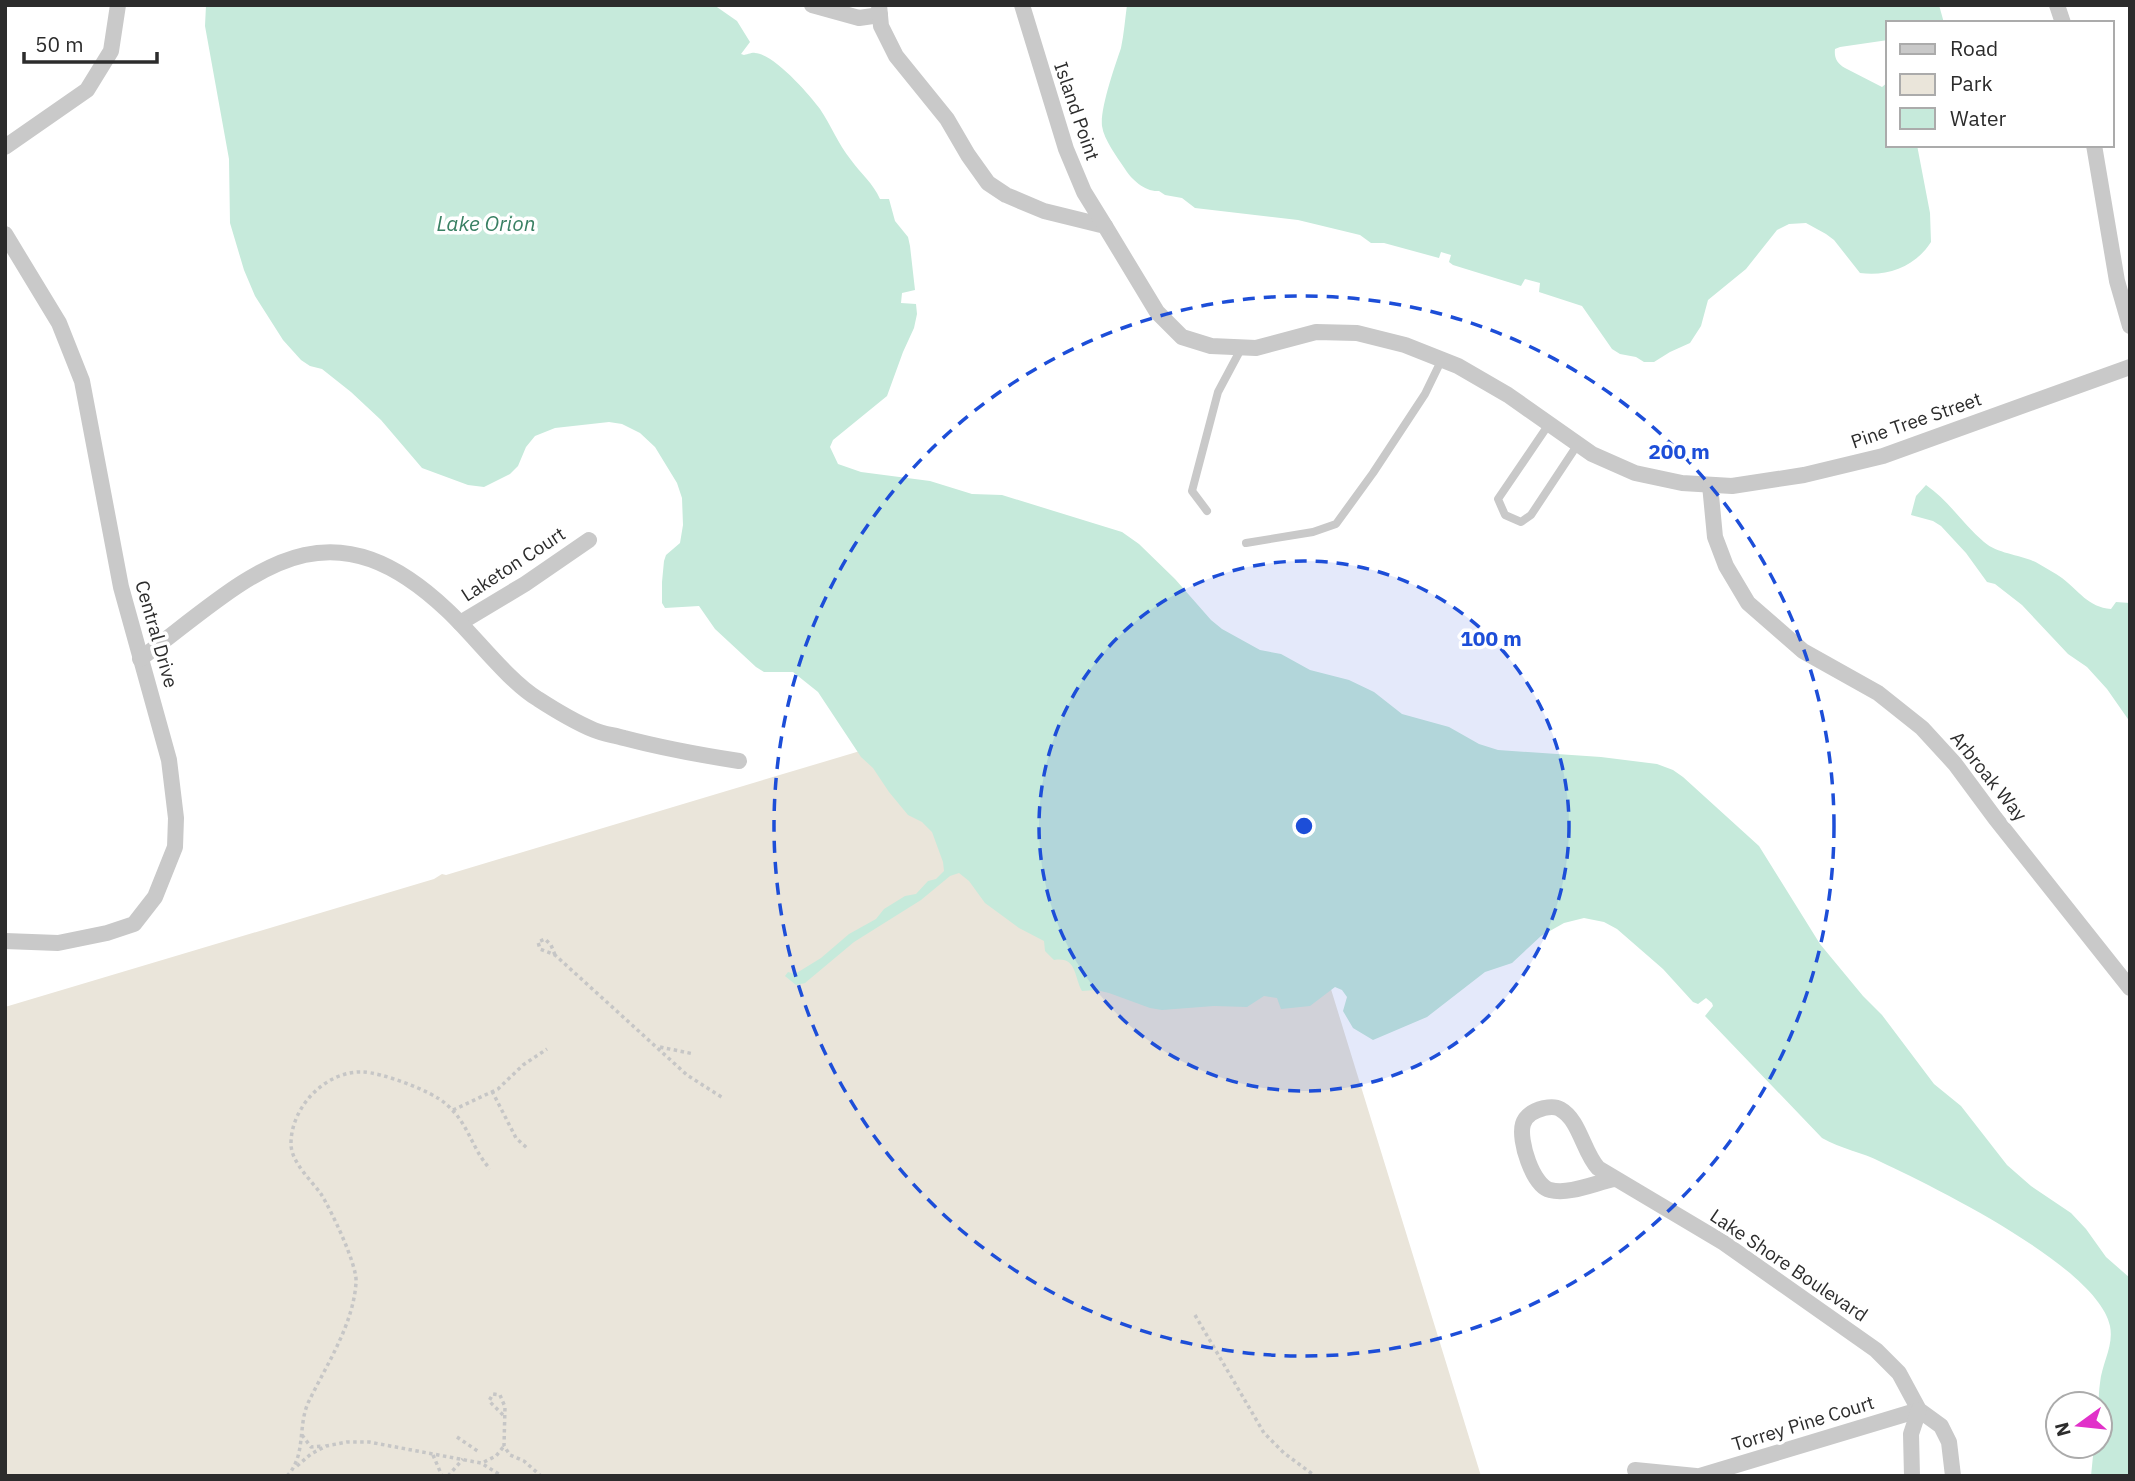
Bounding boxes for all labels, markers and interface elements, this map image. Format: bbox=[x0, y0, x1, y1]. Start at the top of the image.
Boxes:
scale bar bbox=[24, 21, 158, 65]
legend bbox=[1886, 21, 2114, 147]
text: 50 m bbox=[35, 30, 84, 58]
text: Road bbox=[1950, 34, 1998, 62]
street label: Island Point bbox=[1049, 59, 1105, 163]
text: Park bbox=[1950, 69, 1993, 97]
text: Water bbox=[1950, 104, 2007, 132]
water label: Lake Orion bbox=[436, 209, 536, 237]
street label: Pine Tree Street bbox=[1848, 386, 1984, 454]
text: 200 m bbox=[1648, 437, 1710, 465]
street label: Laketon Court bbox=[456, 521, 570, 607]
street label: Central Drive bbox=[130, 578, 184, 690]
text: 100 m bbox=[1460, 624, 1522, 652]
street label: Arbroak Way bbox=[1945, 726, 2033, 826]
centre of rings bbox=[1292, 814, 1316, 838]
street label: Lake Shore Boulevard bbox=[1706, 1203, 1872, 1327]
street label: Torrey Pine Court bbox=[1729, 1390, 1877, 1456]
north arrow bbox=[2044, 1390, 2114, 1460]
text: N bbox=[2049, 1420, 2076, 1439]

